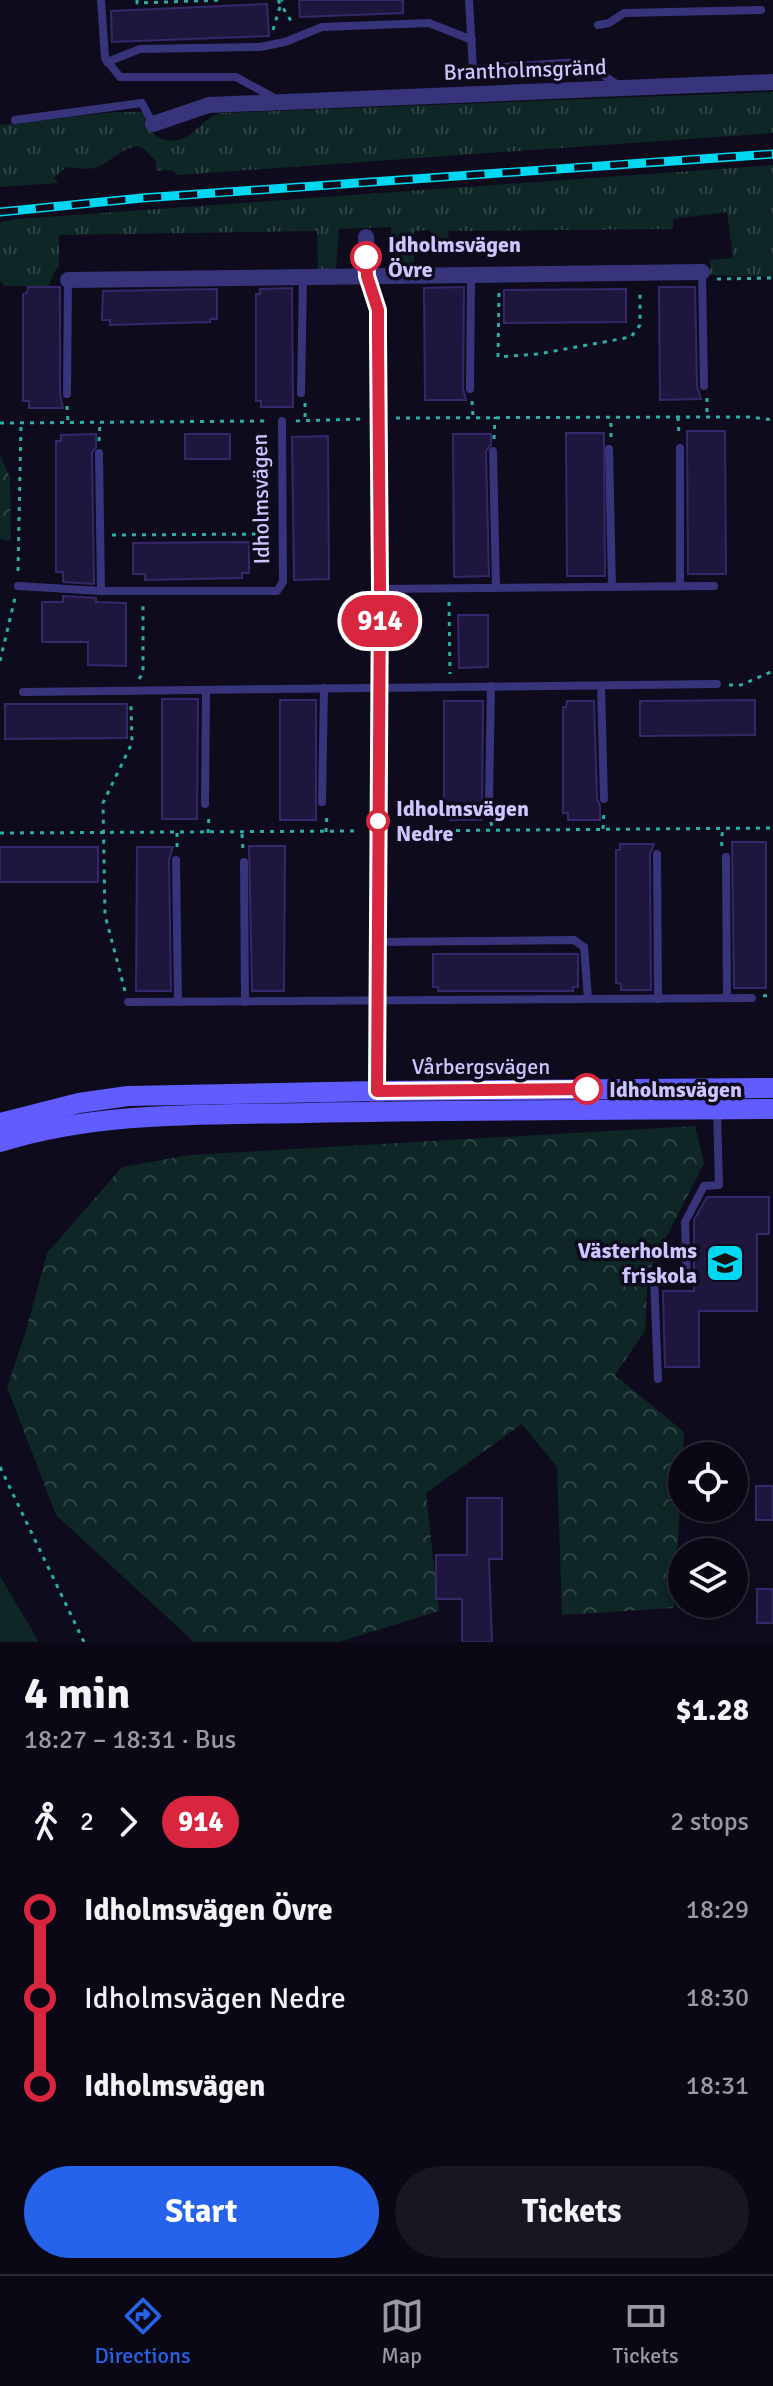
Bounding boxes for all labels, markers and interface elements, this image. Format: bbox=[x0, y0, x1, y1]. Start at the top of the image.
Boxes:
street label: Brantholmsgränd bbox=[443, 53, 607, 86]
place label: Idholmsvägen Övre bbox=[388, 231, 521, 283]
marker: Idholmsvägen Övre bbox=[351, 242, 381, 272]
street label: Idholmsvägen bbox=[246, 433, 275, 565]
line badge: 914 bbox=[334, 595, 426, 647]
text: 914 bbox=[357, 604, 403, 638]
place label: Idholmsvägen Nedre bbox=[396, 795, 529, 847]
marker: Idholmsvägen Nedre bbox=[367, 810, 389, 832]
street label: Vårbergsvägen bbox=[412, 1053, 550, 1080]
marker: Idholmsvägen bbox=[572, 1074, 602, 1104]
place label: Idholmsvägen bbox=[609, 1076, 742, 1103]
place label: Västerholms friskola bbox=[578, 1237, 697, 1289]
school or university icon: Västerholms friskola bbox=[704, 1242, 746, 1284]
map controls bbox=[668, 1442, 748, 1618]
button: locate bbox=[668, 1442, 748, 1522]
button: layers bbox=[668, 1538, 748, 1618]
text: 4 min bbox=[24, 1667, 130, 1721]
text: $1.28 bbox=[676, 1692, 749, 1729]
text: 18:27 – 18:31 · Bus bbox=[24, 1724, 236, 1756]
icon: walk bbox=[24, 1800, 68, 1844]
icon: forward bbox=[106, 1800, 150, 1844]
text: 914 bbox=[178, 1805, 223, 1839]
text: 2 bbox=[80, 1806, 94, 1838]
text: 2 stops bbox=[670, 1806, 749, 1838]
text: Idholmsvägen Övre bbox=[84, 1892, 333, 1929]
text: 18:29 bbox=[686, 1894, 749, 1926]
text: Idholmsvägen Nedre bbox=[84, 1980, 346, 2017]
text: 18:30 bbox=[686, 1982, 749, 2014]
text: Idholmsvägen bbox=[84, 2068, 265, 2105]
text: 18:31 bbox=[686, 2070, 749, 2102]
button: Start bbox=[24, 2166, 379, 2258]
button: Tickets bbox=[395, 2166, 749, 2258]
tab: Directions bbox=[94, 2294, 191, 2369]
tab: Map bbox=[380, 2294, 424, 2369]
tab: Tickets bbox=[612, 2294, 679, 2369]

